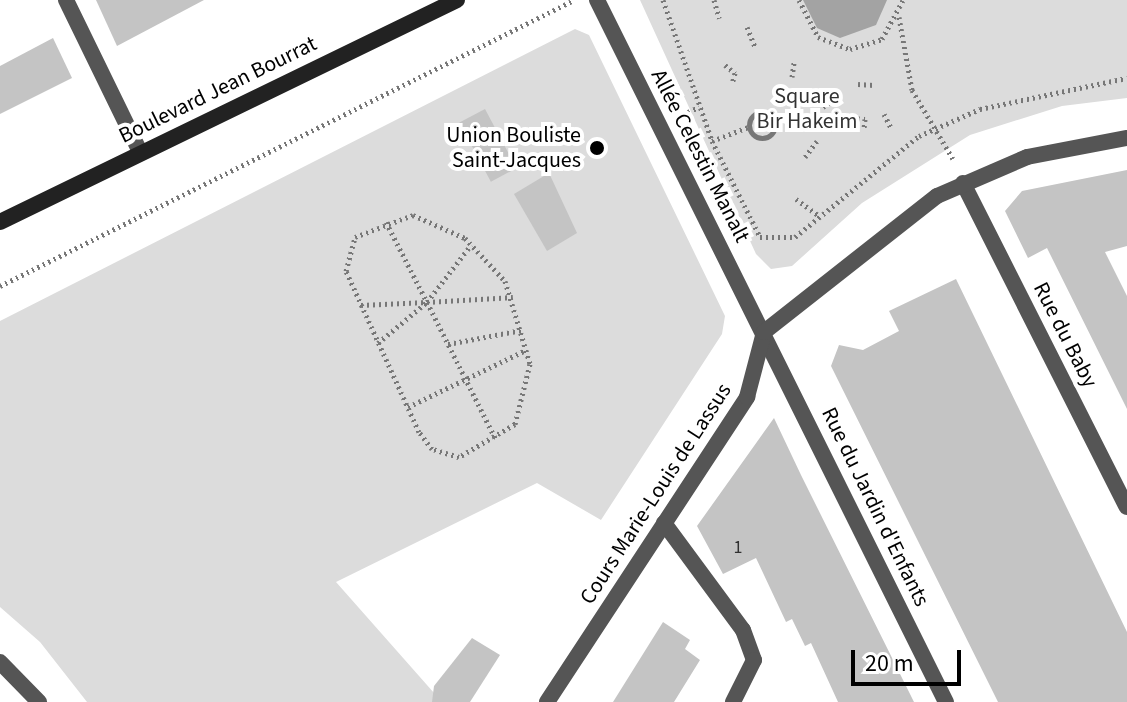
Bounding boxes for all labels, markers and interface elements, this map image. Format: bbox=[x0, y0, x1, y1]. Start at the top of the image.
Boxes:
street label: Boulevard Jean Bourrat bbox=[115, 31, 321, 149]
street label: Allée Celestin Manalt bbox=[645, 65, 755, 247]
park label: Square Bir Hakeim bbox=[757, 83, 857, 134]
place label: Union Bouliste Saint-Jacques bbox=[446, 122, 581, 174]
marker: Union Bouliste Saint-Jacques bbox=[588, 139, 606, 157]
street label: Rue du Baby bbox=[1027, 278, 1103, 392]
street label: Cours Marie-Louis de Lassus bbox=[575, 379, 737, 609]
street label: Rue du Jardin d'Enfants bbox=[815, 403, 935, 611]
house number: 1 bbox=[734, 537, 742, 559]
scale bar bbox=[855, 634, 965, 684]
text: 20 m bbox=[865, 646, 914, 681]

